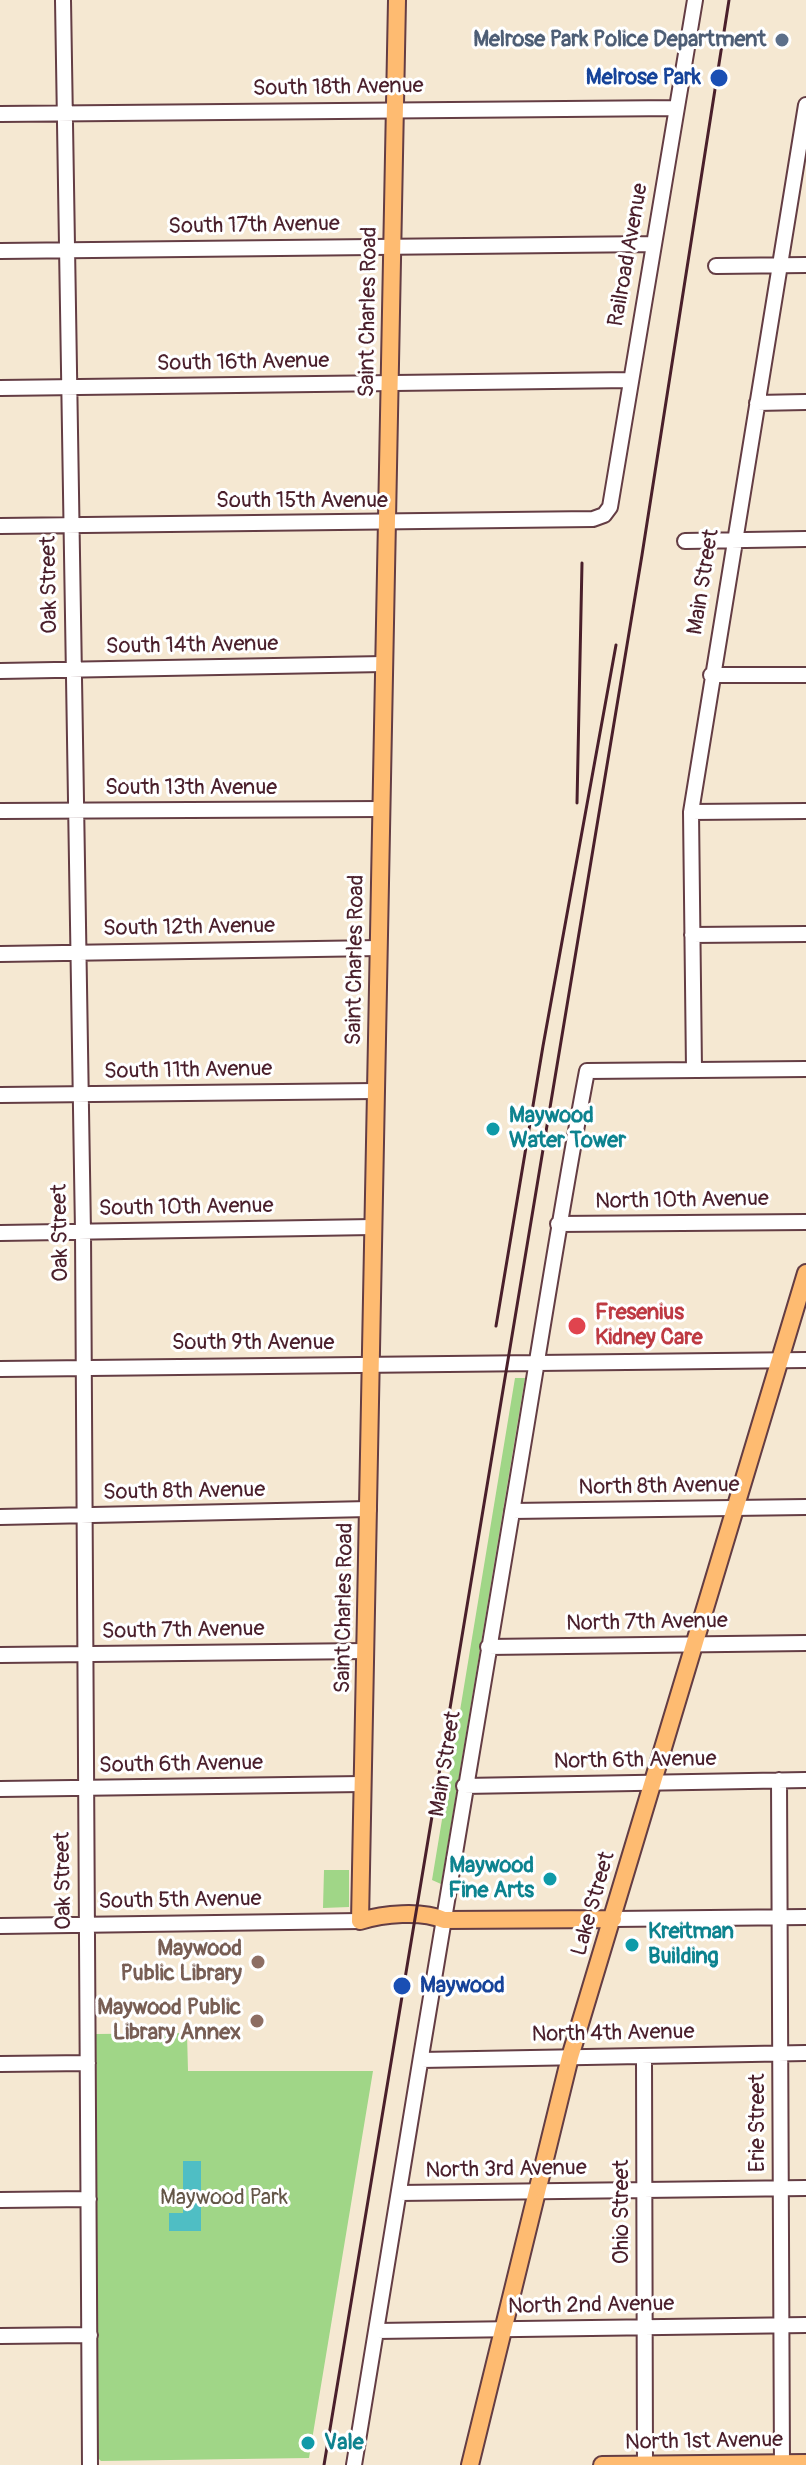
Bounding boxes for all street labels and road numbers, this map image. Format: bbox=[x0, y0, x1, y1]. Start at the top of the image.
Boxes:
street label: South 18th Avenue bbox=[252, 73, 424, 103]
street label: Railroad Avenue bbox=[603, 181, 655, 329]
street label: South 17th Avenue bbox=[168, 211, 340, 241]
street label: Saint Charles Road bbox=[354, 226, 384, 398]
street label: South 16th Avenue bbox=[156, 348, 330, 378]
street label: South 15th Avenue bbox=[216, 488, 388, 514]
street label: Main Street bbox=[683, 527, 725, 637]
street label: Oak Street bbox=[36, 536, 64, 634]
street label: South 14th Avenue bbox=[105, 631, 279, 661]
street label: South 13th Avenue bbox=[105, 775, 277, 801]
street label: Saint Charles Road bbox=[341, 874, 371, 1046]
street label: South 12th Avenue bbox=[103, 913, 275, 943]
street label: South 11th Avenue bbox=[104, 1056, 272, 1086]
street label: Oak Street bbox=[47, 1184, 75, 1282]
street label: North 10th Avenue bbox=[595, 1186, 769, 1216]
street label: South 10th Avenue bbox=[98, 1193, 274, 1223]
street label: South 9th Avenue bbox=[172, 1330, 334, 1356]
street label: North 8th Avenue bbox=[578, 1472, 740, 1502]
street label: South 8th Avenue bbox=[103, 1477, 265, 1507]
street label: Saint Charles Road bbox=[330, 1522, 360, 1694]
street label: North 7th Avenue bbox=[566, 1608, 728, 1638]
street label: South 7th Avenue bbox=[101, 1616, 265, 1646]
street label: Main Street bbox=[425, 1709, 467, 1819]
street label: North 6th Avenue bbox=[553, 1746, 717, 1776]
street label: South 6th Avenue bbox=[99, 1750, 263, 1780]
street label: Oak Street bbox=[50, 1832, 78, 1930]
street label: Lake Street bbox=[567, 1849, 621, 1959]
street label: South 5th Avenue bbox=[98, 1886, 262, 1916]
street label: North 4th Avenue bbox=[531, 2019, 695, 2049]
street label: Erie Street bbox=[745, 2074, 771, 2172]
street label: North 3rd Avenue bbox=[425, 2155, 587, 2185]
street label: Ohio Street bbox=[609, 2160, 635, 2264]
street label: North 2nd Avenue bbox=[508, 2291, 674, 2321]
street label: North 1st Avenue bbox=[625, 2427, 783, 2457]

